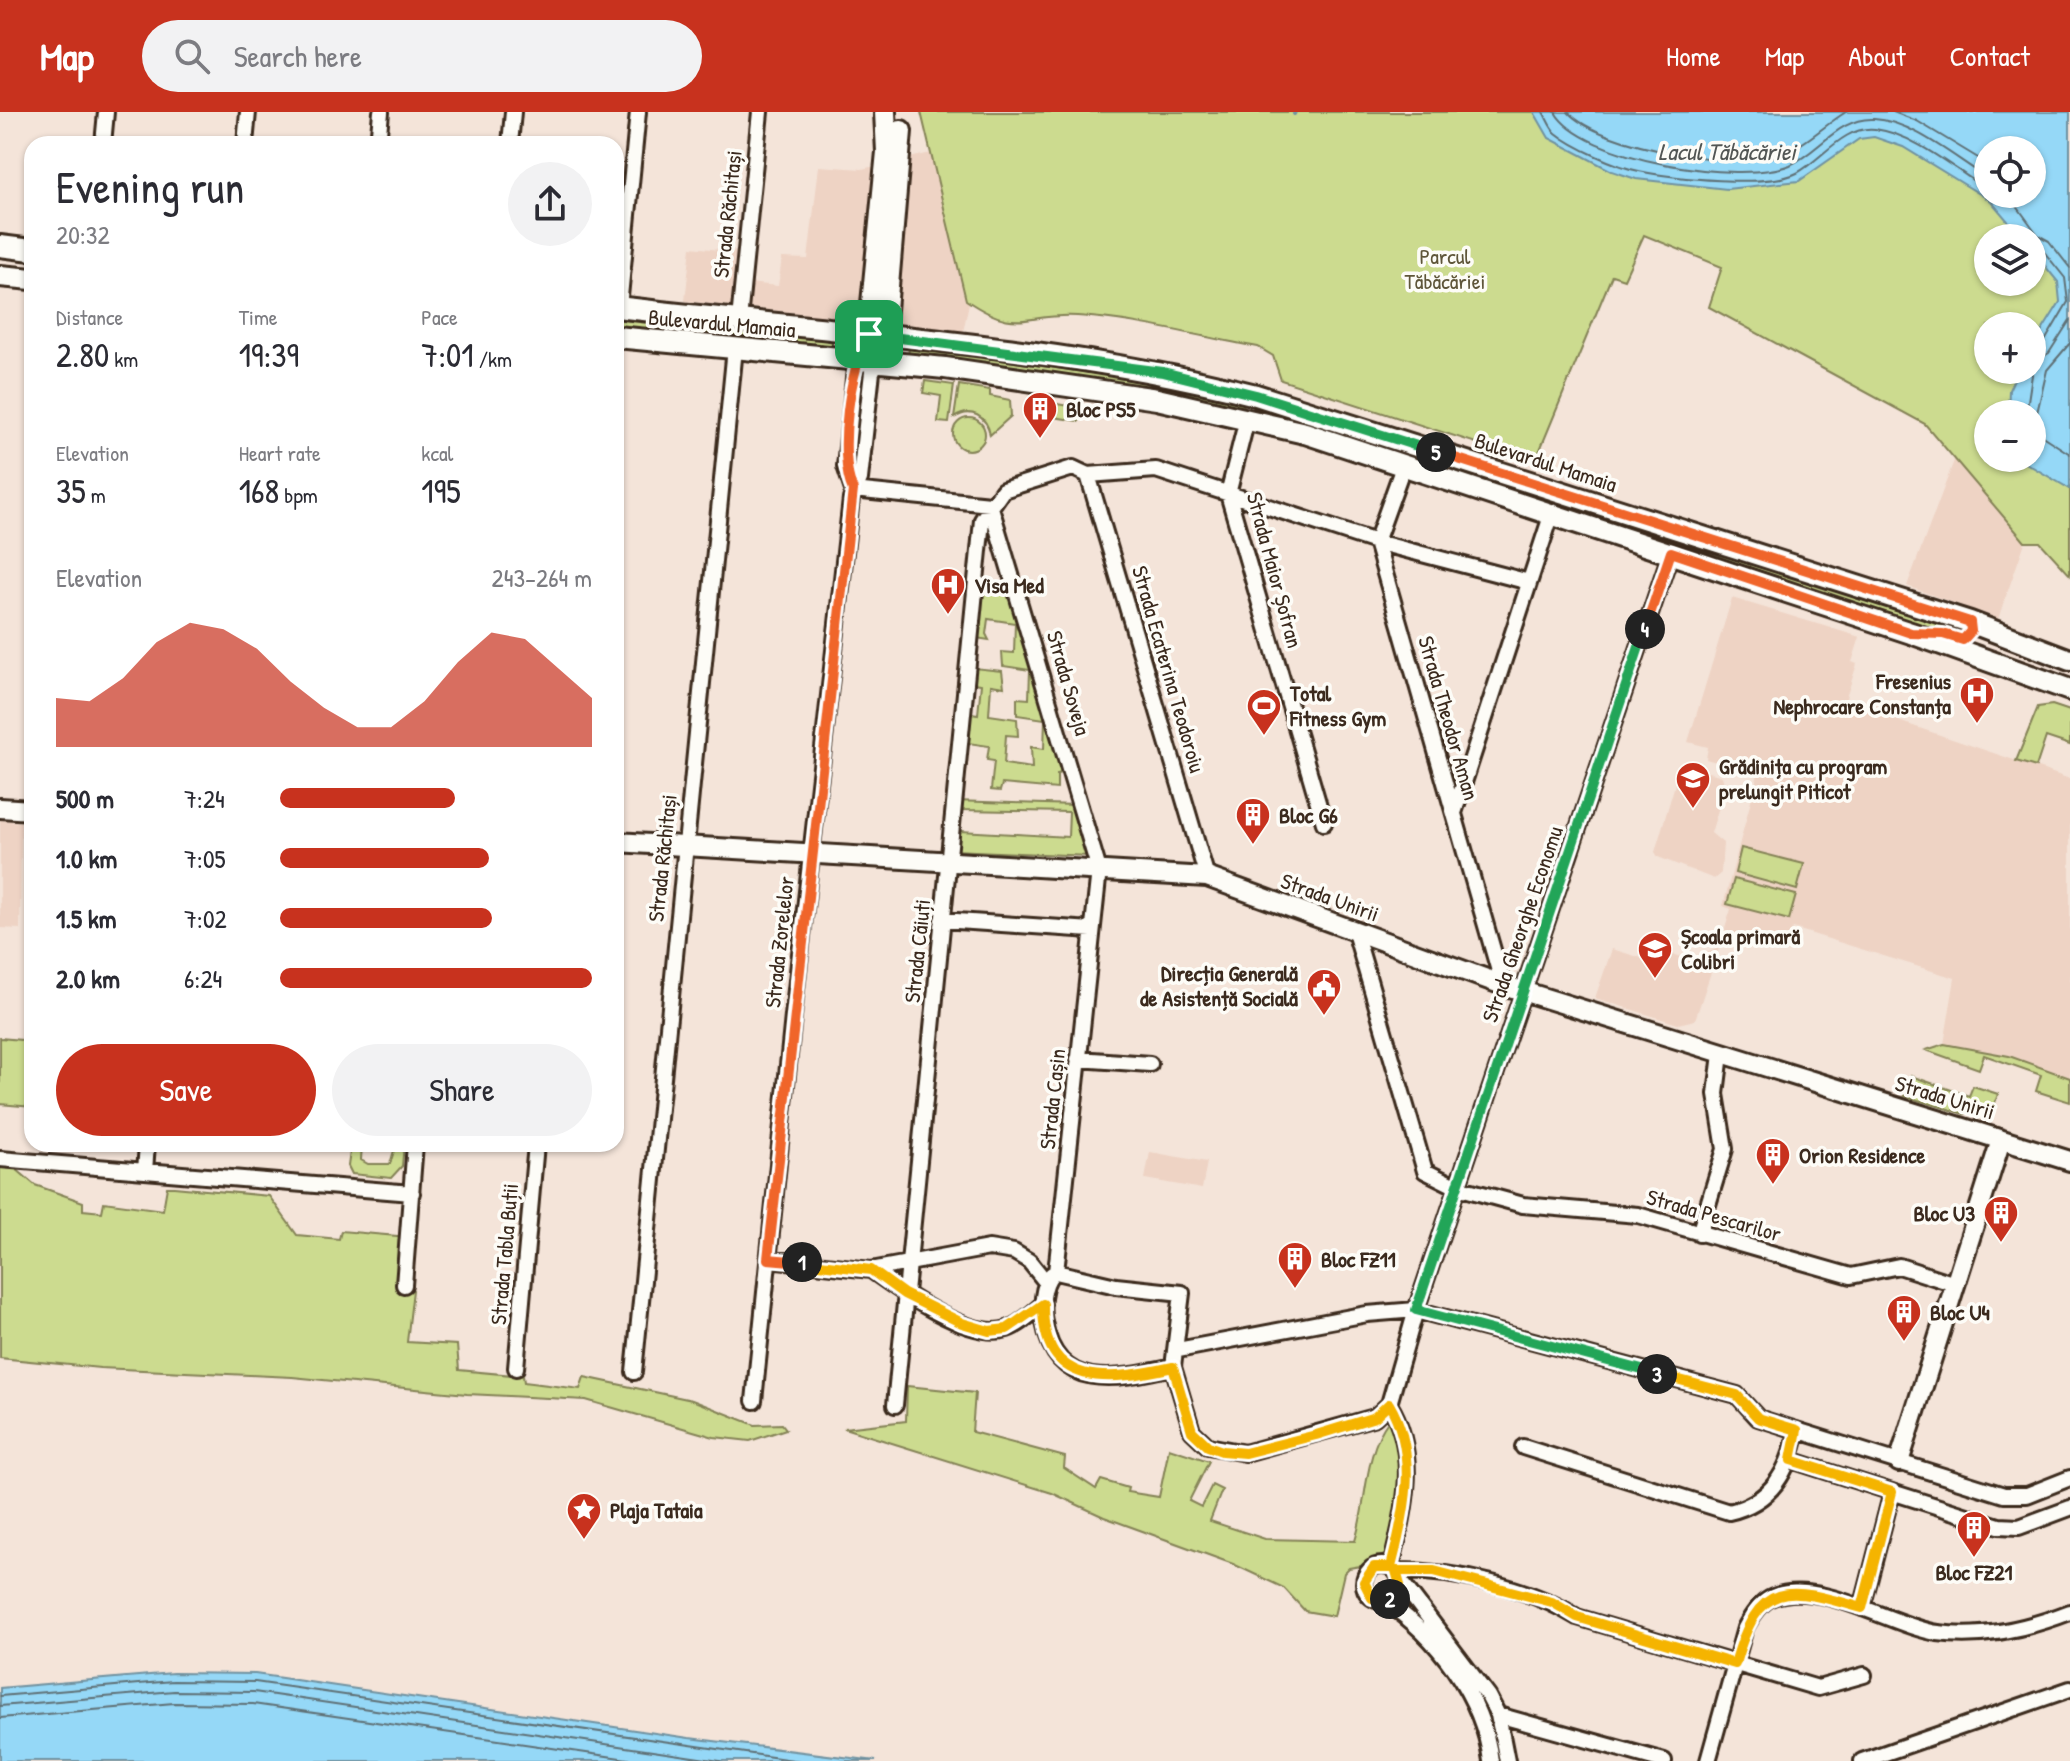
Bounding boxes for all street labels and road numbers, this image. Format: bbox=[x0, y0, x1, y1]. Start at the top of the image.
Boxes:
street label: Strada Răchitași bbox=[705, 149, 749, 279]
street label: Bulevardul Mamaia bbox=[647, 302, 797, 344]
street label: Bulevardul Mamaia bbox=[1471, 425, 1621, 499]
street label: Strada Maior Șofran bbox=[1240, 489, 1310, 651]
street label: Strada Ecaterina Teodoroiu bbox=[1125, 562, 1213, 776]
street label: Strada Soveja bbox=[1040, 627, 1098, 739]
street label: Strada Theodor Aman bbox=[1411, 632, 1487, 804]
street label: Strada Răchitași bbox=[640, 793, 684, 923]
street label: Strada Gheorghe Economu bbox=[1474, 822, 1570, 1026]
street label: Strada Unirii bbox=[1277, 865, 1383, 929]
street label: Strada Zorelelor bbox=[757, 874, 801, 1009]
street label: Strada Căiuți bbox=[897, 898, 937, 1004]
street label: Strada Cașin bbox=[1032, 1047, 1072, 1151]
street label: Strada Unirii bbox=[1892, 1068, 1998, 1126]
street label: Strada Pescarilor bbox=[1643, 1181, 1785, 1249]
street label: Strada Tabla Buții bbox=[483, 1182, 525, 1326]

